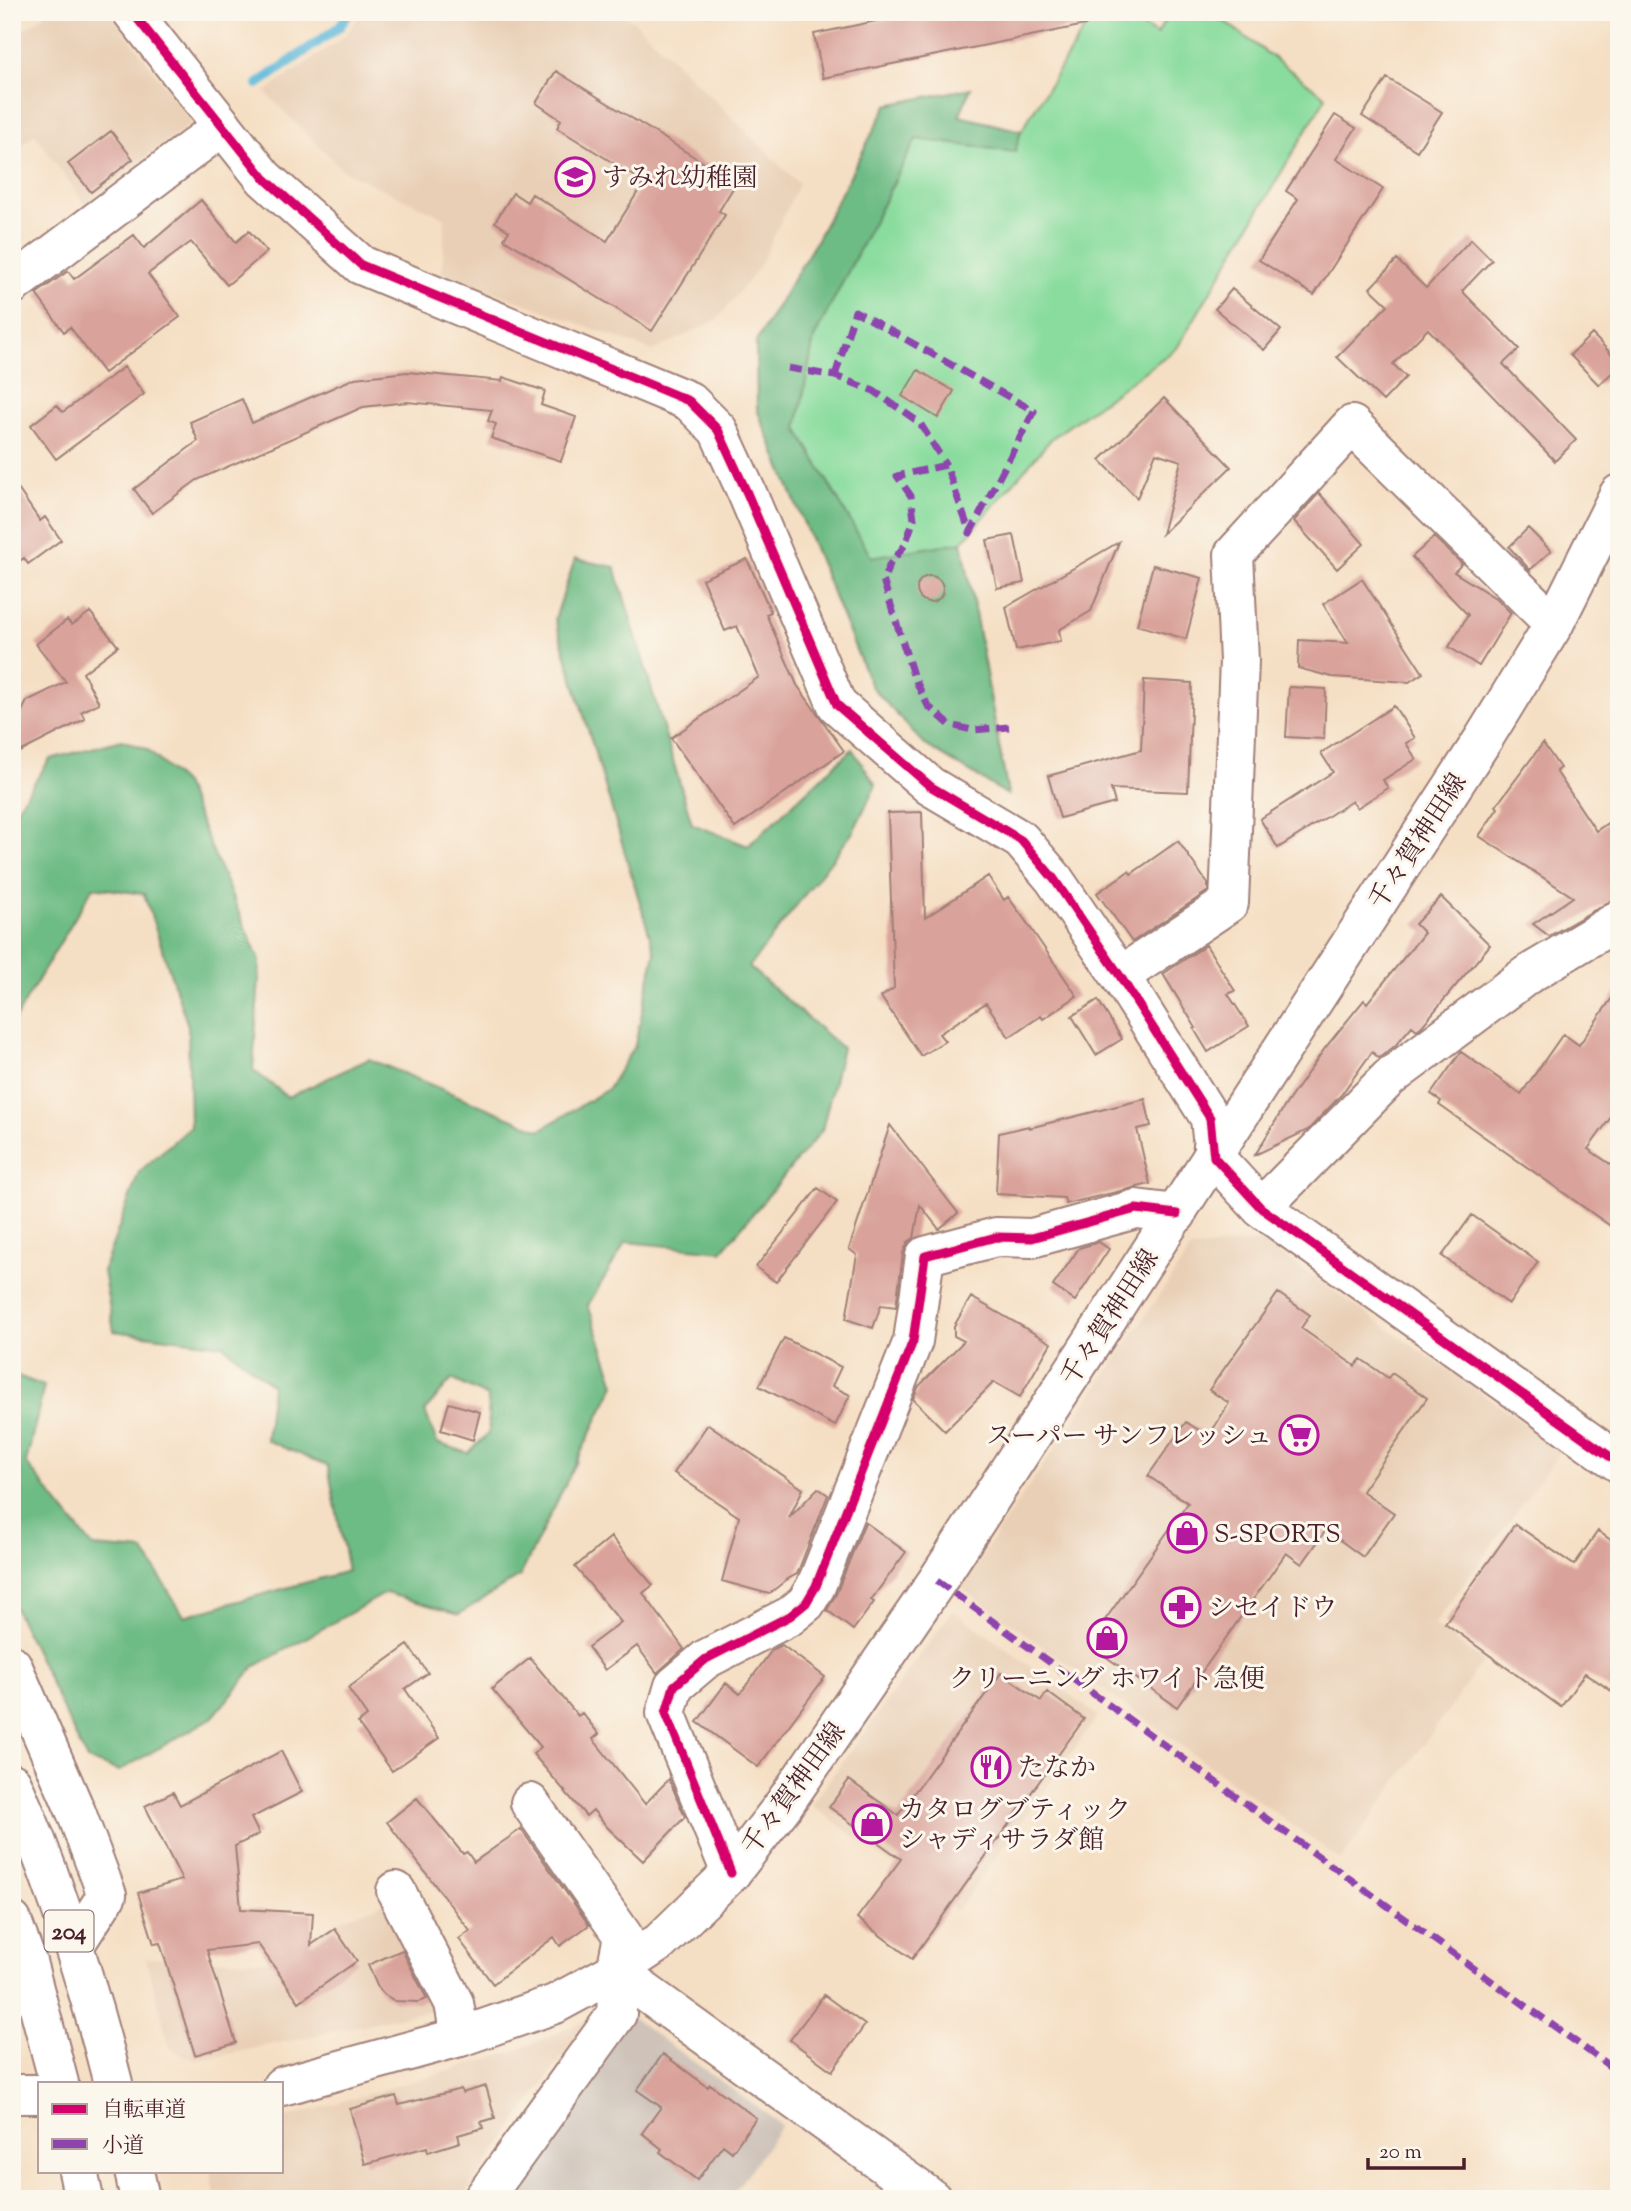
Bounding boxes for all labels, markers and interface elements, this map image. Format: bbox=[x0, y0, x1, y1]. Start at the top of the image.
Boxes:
school or university icon: すみれ幼稚園 bbox=[554, 156, 596, 198]
place label: すみれ幼稚園 bbox=[602, 161, 758, 198]
street label: 千々賀神田線 bbox=[1361, 767, 1477, 918]
street label: 千々賀神田線 bbox=[1053, 1243, 1169, 1394]
supermarket icon: スーパー サンフレッシュ bbox=[1278, 1414, 1320, 1456]
place label: スーパー サンフレッシュ bbox=[986, 1419, 1272, 1456]
shop icon: S-SPORTS bbox=[1166, 1512, 1208, 1554]
place label: S-SPORTS bbox=[1214, 1517, 1341, 1554]
pharmacy icon: シセイドウ bbox=[1160, 1586, 1202, 1628]
place label: シセイドウ bbox=[1208, 1591, 1337, 1628]
shop icon: クリーニング ホワイト急便 bbox=[1086, 1617, 1128, 1659]
place label: クリーニング ホワイト急便 bbox=[949, 1662, 1265, 1699]
street label: 千々賀神田線 bbox=[734, 1715, 856, 1863]
restaurant icon: たなか bbox=[970, 1746, 1012, 1788]
place label: たなか bbox=[1018, 1751, 1096, 1788]
place label: カタログブティック シャディサラダ館 bbox=[899, 1793, 1131, 1860]
shop icon: カタログブティック シャディサラダ館 bbox=[851, 1803, 893, 1845]
road number: 204 bbox=[44, 1910, 94, 1952]
legend bbox=[38, 2082, 284, 2172]
text: 自転車道 bbox=[102, 2096, 186, 2126]
scale bar bbox=[1368, 2127, 1465, 2171]
text: 小道 bbox=[102, 2132, 144, 2162]
text: 20 m bbox=[1379, 2138, 1422, 2168]

